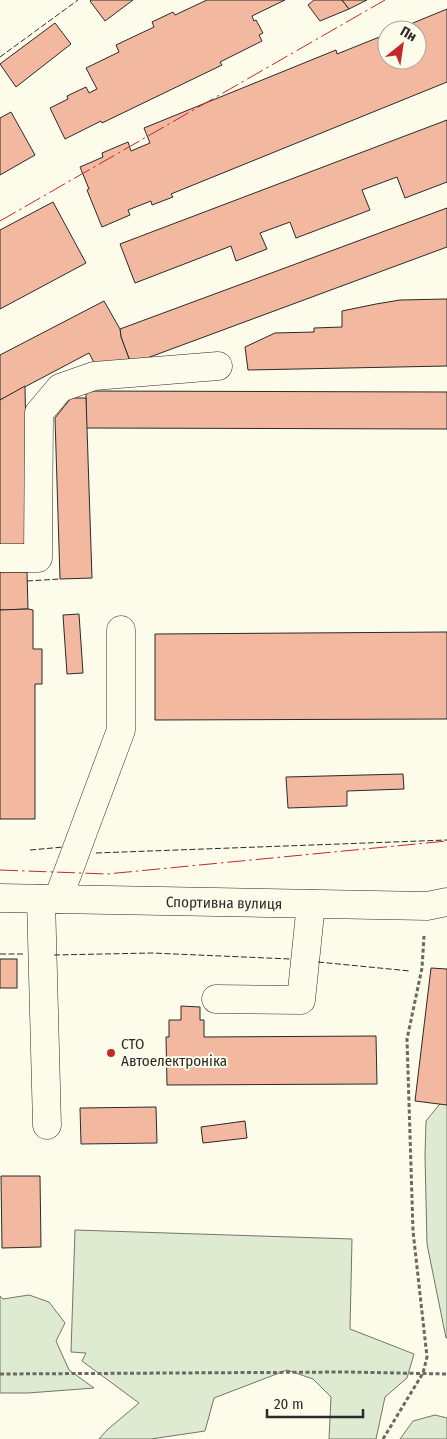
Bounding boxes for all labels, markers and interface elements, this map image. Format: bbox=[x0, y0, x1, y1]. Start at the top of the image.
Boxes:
north arrow bbox=[377, 20, 427, 70]
text: Пн bbox=[397, 23, 419, 46]
street label: Спортивна вулиця bbox=[166, 893, 282, 913]
place label: СТО Автоелектроніка bbox=[121, 1035, 227, 1070]
marker: СТО Автоелектроніка bbox=[105, 1047, 117, 1059]
scale bar bbox=[267, 1386, 363, 1418]
text: 20 m bbox=[274, 1395, 304, 1413]

